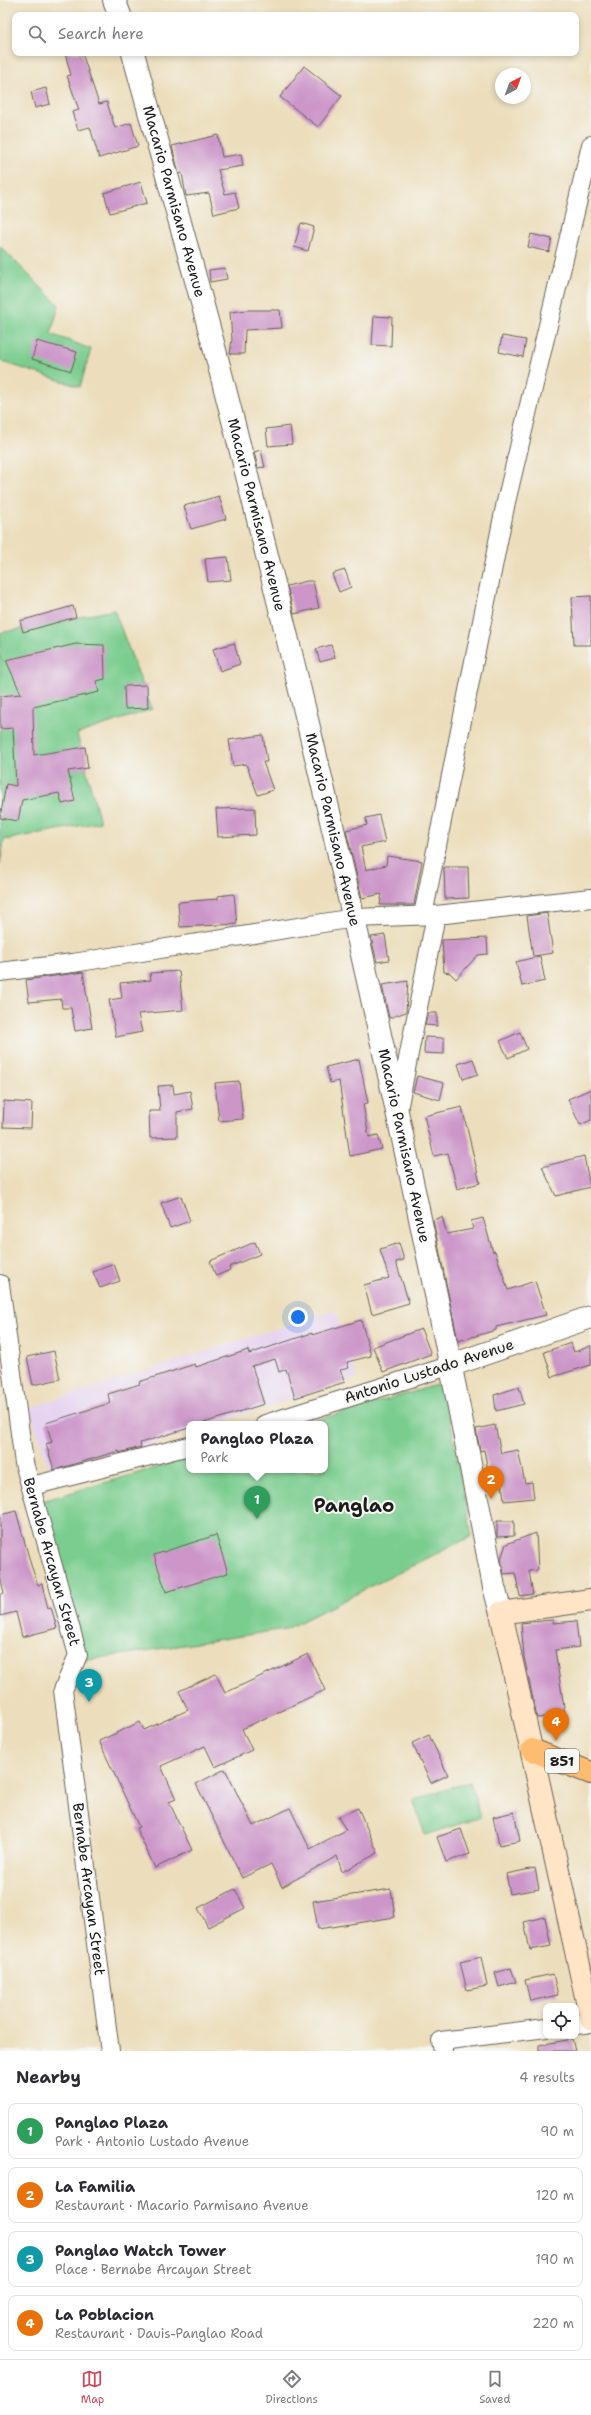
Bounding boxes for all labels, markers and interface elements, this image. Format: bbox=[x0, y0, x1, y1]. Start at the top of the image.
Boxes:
search box bbox=[12, 12, 579, 56]
icon: search bbox=[26, 23, 48, 45]
text: Search here bbox=[58, 24, 144, 44]
north arrow bbox=[495, 68, 531, 104]
street label: Macario Parmisano Avenue bbox=[138, 103, 210, 299]
street label: Macario Parmisano Avenue bbox=[223, 416, 290, 613]
street label: Macario Parmisano Avenue bbox=[301, 731, 365, 928]
street label: Macario Parmisano Avenue bbox=[373, 1047, 435, 1245]
your location bbox=[288, 1307, 308, 1327]
street label: Antonio Lustado Avenue bbox=[342, 1334, 516, 1408]
popup bbox=[186, 1421, 328, 1473]
text: Panglao Plaza bbox=[200, 1429, 314, 1449]
text: Park bbox=[200, 1449, 228, 1466]
pin: 2 bbox=[478, 1466, 504, 1499]
street label: Bernabe Arcayan Street bbox=[19, 1475, 85, 1648]
pin: 1 bbox=[244, 1486, 270, 1519]
district label: Panglao bbox=[314, 1493, 394, 1518]
pin: 3 bbox=[76, 1669, 102, 1702]
pin: 4 bbox=[543, 1708, 569, 1741]
road number: 851 bbox=[545, 1749, 579, 1773]
street label: Bernabe Arcayan Street bbox=[68, 1802, 110, 1977]
map controls bbox=[543, 2003, 579, 2039]
button: locate bbox=[543, 2003, 579, 2039]
text: Nearby bbox=[16, 2066, 81, 2088]
text: 4 results bbox=[519, 2069, 575, 2086]
text: Panglao Plaza bbox=[55, 2113, 168, 2133]
text: 1 bbox=[27, 2123, 33, 2140]
text: 90 m bbox=[540, 2123, 574, 2140]
text: Park · Antonio Lustado Avenue bbox=[55, 2133, 249, 2150]
text: La Familia bbox=[55, 2177, 135, 2197]
text: 2 bbox=[25, 2187, 35, 2204]
text: 120 m bbox=[536, 2187, 574, 2204]
text: Restaurant · Macario Parmisano Avenue bbox=[55, 2197, 309, 2214]
text: Panglao Watch Tower bbox=[55, 2241, 226, 2261]
text: 3 bbox=[25, 2251, 35, 2268]
text: 190 m bbox=[535, 2251, 574, 2268]
text: Place · Bernabe Arcayan Street bbox=[55, 2261, 251, 2278]
text: La Poblacion bbox=[55, 2305, 154, 2325]
text: 4 bbox=[25, 2315, 35, 2332]
text: 220 m bbox=[532, 2315, 574, 2332]
text: Restaurant · Dauis-Panglao Road bbox=[55, 2325, 263, 2342]
tab: Map bbox=[81, 2368, 104, 2407]
tab: Directions bbox=[265, 2368, 318, 2407]
tab: Saved bbox=[479, 2368, 510, 2407]

